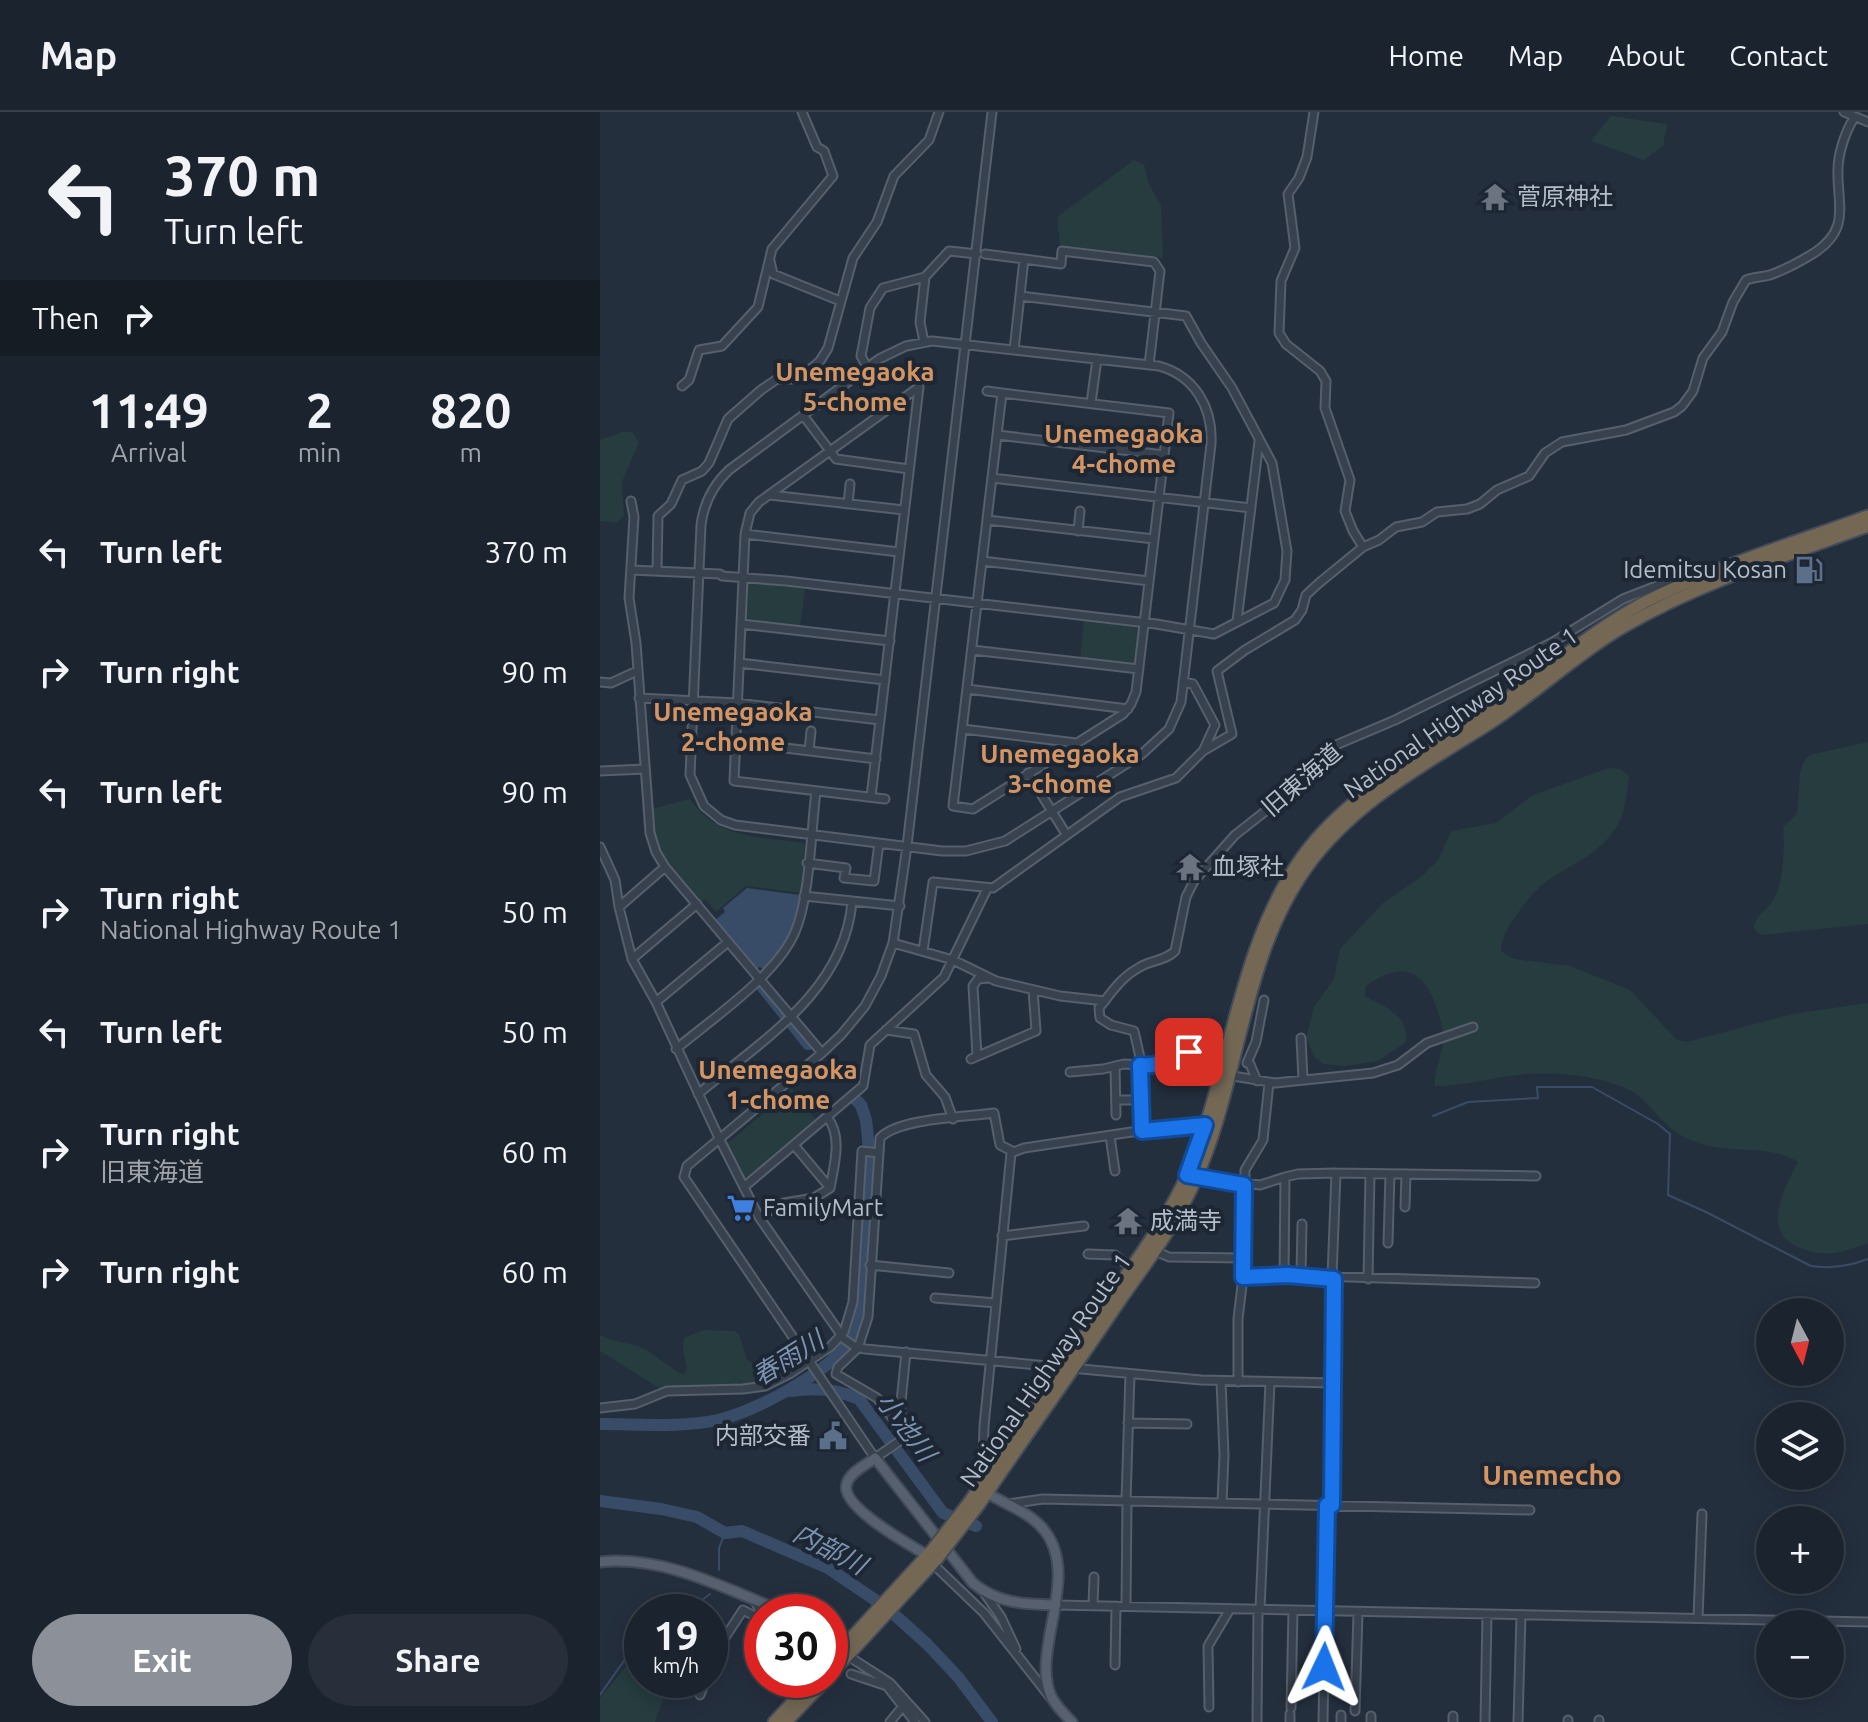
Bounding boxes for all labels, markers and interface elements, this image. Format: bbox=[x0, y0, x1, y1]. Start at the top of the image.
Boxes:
text: Map bbox=[40, 34, 117, 76]
text: Home bbox=[1389, 40, 1464, 71]
text: Map bbox=[1508, 40, 1563, 71]
text: About bbox=[1607, 40, 1685, 71]
text: Contact bbox=[1729, 40, 1828, 71]
icon: left bbox=[32, 144, 136, 248]
text: 370 m bbox=[164, 144, 320, 207]
temple icon: 菅原神社 bbox=[1480, 182, 1510, 212]
place label: 菅原神社 bbox=[1517, 183, 1613, 210]
text: Turn left bbox=[164, 210, 303, 251]
icon: right bbox=[116, 296, 160, 340]
text: Then bbox=[32, 301, 100, 335]
district label: Unemegaoka 5-chome bbox=[775, 357, 935, 416]
text: 11:49 bbox=[89, 383, 209, 437]
text: 2 bbox=[306, 383, 333, 437]
text: 820 bbox=[430, 383, 511, 437]
district label: Unemegaoka 4-chome bbox=[1044, 419, 1204, 478]
text: Arrival bbox=[111, 438, 187, 467]
text: min bbox=[298, 438, 341, 467]
text: m bbox=[459, 438, 482, 467]
icon: left bbox=[32, 530, 76, 574]
text: Turn left bbox=[100, 535, 222, 569]
text: 370 m bbox=[484, 535, 568, 569]
fuel station icon: Idemitsu Kosan bbox=[1794, 555, 1824, 585]
place label: Idemitsu Kosan bbox=[1623, 556, 1787, 583]
street label: National Highway Route 1 bbox=[1339, 622, 1583, 804]
icon: right bbox=[32, 650, 76, 694]
text: Turn right bbox=[100, 655, 240, 689]
text: 90 m bbox=[501, 655, 568, 689]
district label: Unemegaoka 2-chome bbox=[653, 697, 813, 756]
street label: 旧東海道 bbox=[1257, 738, 1347, 821]
district label: Unemegaoka 3-chome bbox=[980, 739, 1140, 798]
icon: left bbox=[32, 770, 76, 814]
text: Turn left bbox=[100, 775, 222, 809]
text: 90 m bbox=[501, 775, 568, 809]
temple icon: 血塚社 bbox=[1175, 852, 1205, 882]
place label: 血塚社 bbox=[1212, 853, 1284, 880]
text: Turn right bbox=[100, 881, 240, 915]
icon: right bbox=[32, 890, 76, 934]
text: 50 m bbox=[501, 895, 568, 929]
text: National Highway Route 1 bbox=[100, 915, 402, 944]
icon: left bbox=[32, 1010, 76, 1054]
text: Turn left bbox=[100, 1015, 222, 1049]
text: 50 m bbox=[501, 1015, 568, 1049]
pin bbox=[1155, 1018, 1223, 1086]
icon: arrive bbox=[1167, 1030, 1211, 1074]
district label: Unemegaoka 1-chome bbox=[698, 1055, 858, 1114]
text: Turn right bbox=[100, 1117, 240, 1151]
icon: right bbox=[32, 1130, 76, 1174]
text: 60 m bbox=[501, 1135, 568, 1169]
text: 旧東海道 bbox=[100, 1157, 204, 1186]
supermarket icon: FamilyMart bbox=[726, 1193, 756, 1223]
place label: FamilyMart bbox=[763, 1194, 884, 1221]
temple icon: 成満寺 bbox=[1113, 1206, 1143, 1236]
place label: 成満寺 bbox=[1150, 1207, 1222, 1234]
street label: National Highway Route 1 bbox=[955, 1248, 1137, 1492]
icon: right bbox=[32, 1250, 76, 1294]
text: Turn right bbox=[100, 1255, 240, 1289]
text: 60 m bbox=[501, 1255, 568, 1289]
north arrow bbox=[1756, 1298, 1844, 1386]
map controls bbox=[1756, 1298, 1844, 1698]
water label: 春雨川 bbox=[747, 1323, 831, 1391]
water label: 小池川 bbox=[871, 1387, 943, 1469]
button: layers bbox=[1756, 1402, 1844, 1490]
public building icon: 内部交番 bbox=[818, 1421, 848, 1451]
place label: 内部交番 bbox=[715, 1422, 811, 1449]
district label: Unemecho bbox=[1482, 1459, 1622, 1490]
button: + bbox=[1756, 1506, 1844, 1594]
water label: 内部川 bbox=[789, 1517, 874, 1581]
speed limit sign: 30 bbox=[744, 1594, 848, 1698]
button: − bbox=[1756, 1610, 1844, 1698]
text: 19 bbox=[653, 1613, 699, 1658]
button: Exit bbox=[32, 1614, 292, 1706]
button: Share bbox=[308, 1614, 568, 1706]
position arrow bbox=[1282, 1625, 1366, 1709]
text: km/h bbox=[653, 1654, 699, 1677]

